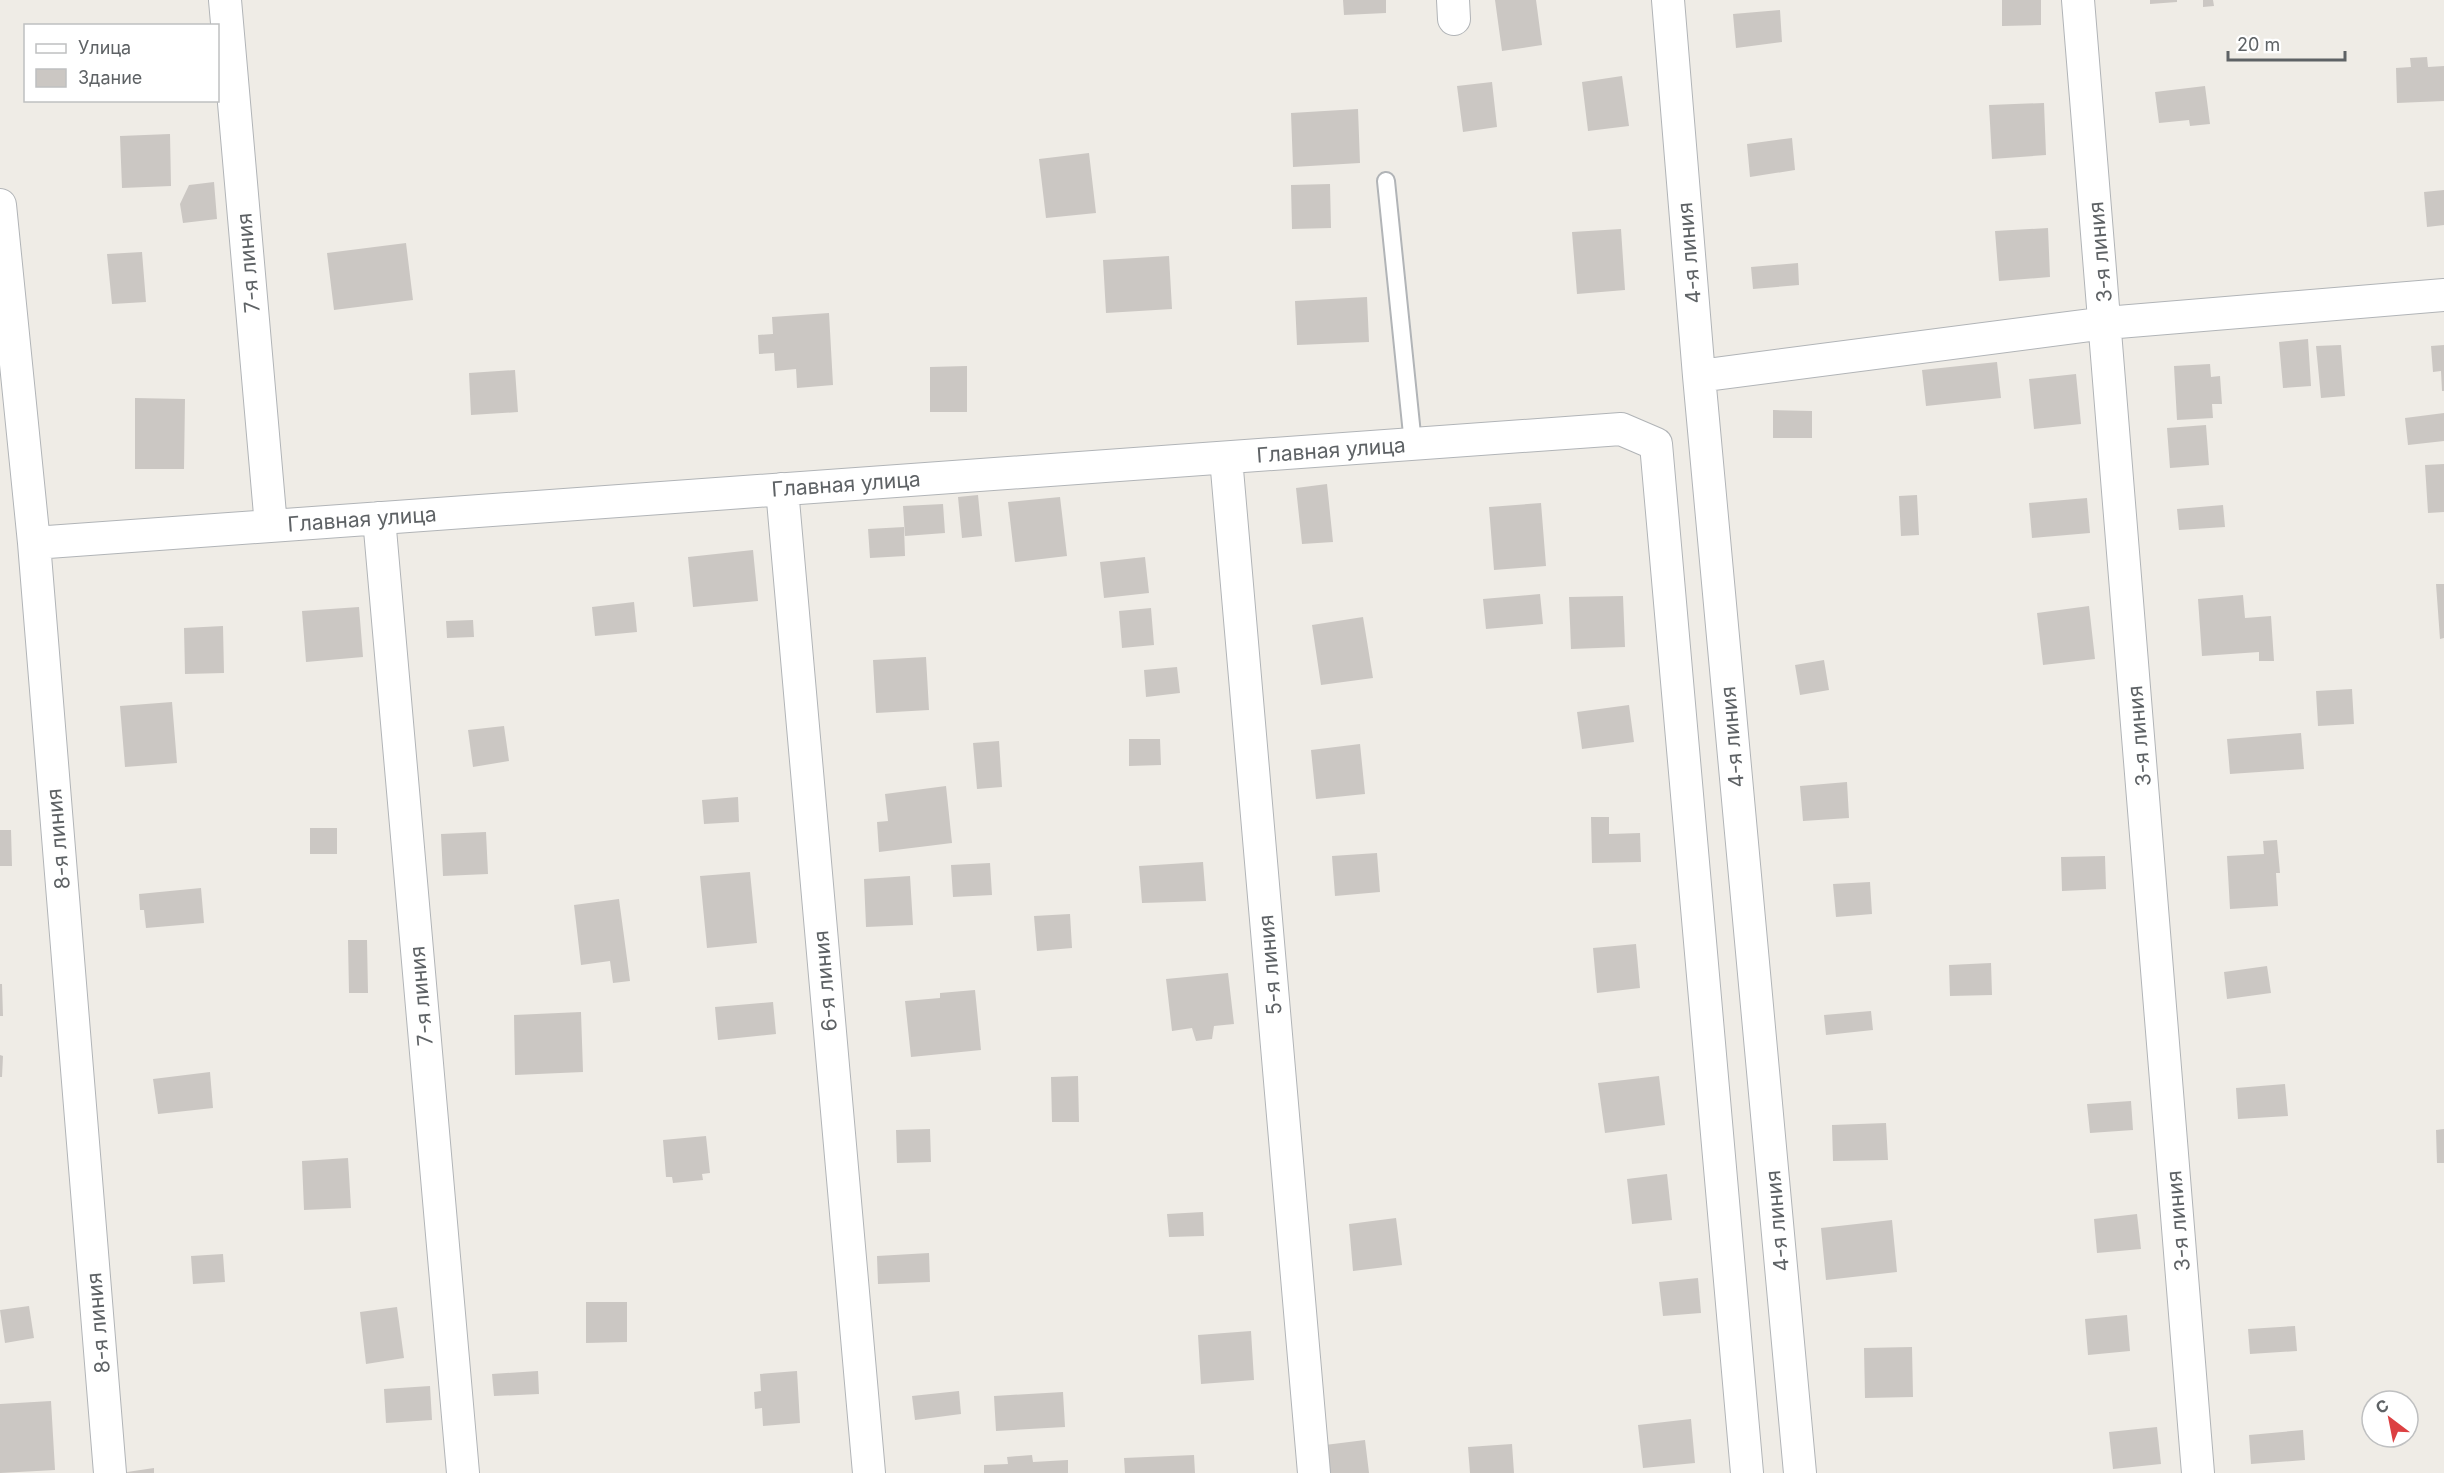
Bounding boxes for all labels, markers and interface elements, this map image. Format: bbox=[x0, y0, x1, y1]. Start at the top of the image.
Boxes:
legend bbox=[24, 24, 219, 102]
scale bar bbox=[2228, 24, 2345, 62]
text: 20 m bbox=[2237, 34, 2280, 55]
text: Улица bbox=[78, 37, 131, 58]
text: Здание bbox=[78, 67, 142, 88]
street label: 4-я линия bbox=[1672, 201, 1706, 305]
street label: 3-я линия bbox=[2083, 201, 2117, 303]
street label: 7-я линия bbox=[231, 212, 265, 314]
street label: Главная улица bbox=[1256, 432, 1406, 468]
street label: Главная улица bbox=[771, 466, 921, 502]
street label: Главная улица bbox=[287, 501, 437, 537]
street label: 4-я линия bbox=[1715, 685, 1749, 789]
street label: 3-я линия bbox=[2122, 685, 2156, 787]
street label: 8-я линия bbox=[41, 788, 75, 890]
street label: 5-я линия bbox=[1253, 914, 1287, 1016]
street label: 6-я линия bbox=[808, 930, 842, 1032]
street label: 7-я линия bbox=[404, 945, 438, 1047]
street label: 4-я линия bbox=[1760, 1169, 1794, 1273]
street label: 3-я линия bbox=[2161, 1170, 2195, 1272]
street label: 8-я линия bbox=[81, 1272, 115, 1374]
north arrow bbox=[2360, 1389, 2420, 1449]
text: С bbox=[2372, 1395, 2393, 1418]

